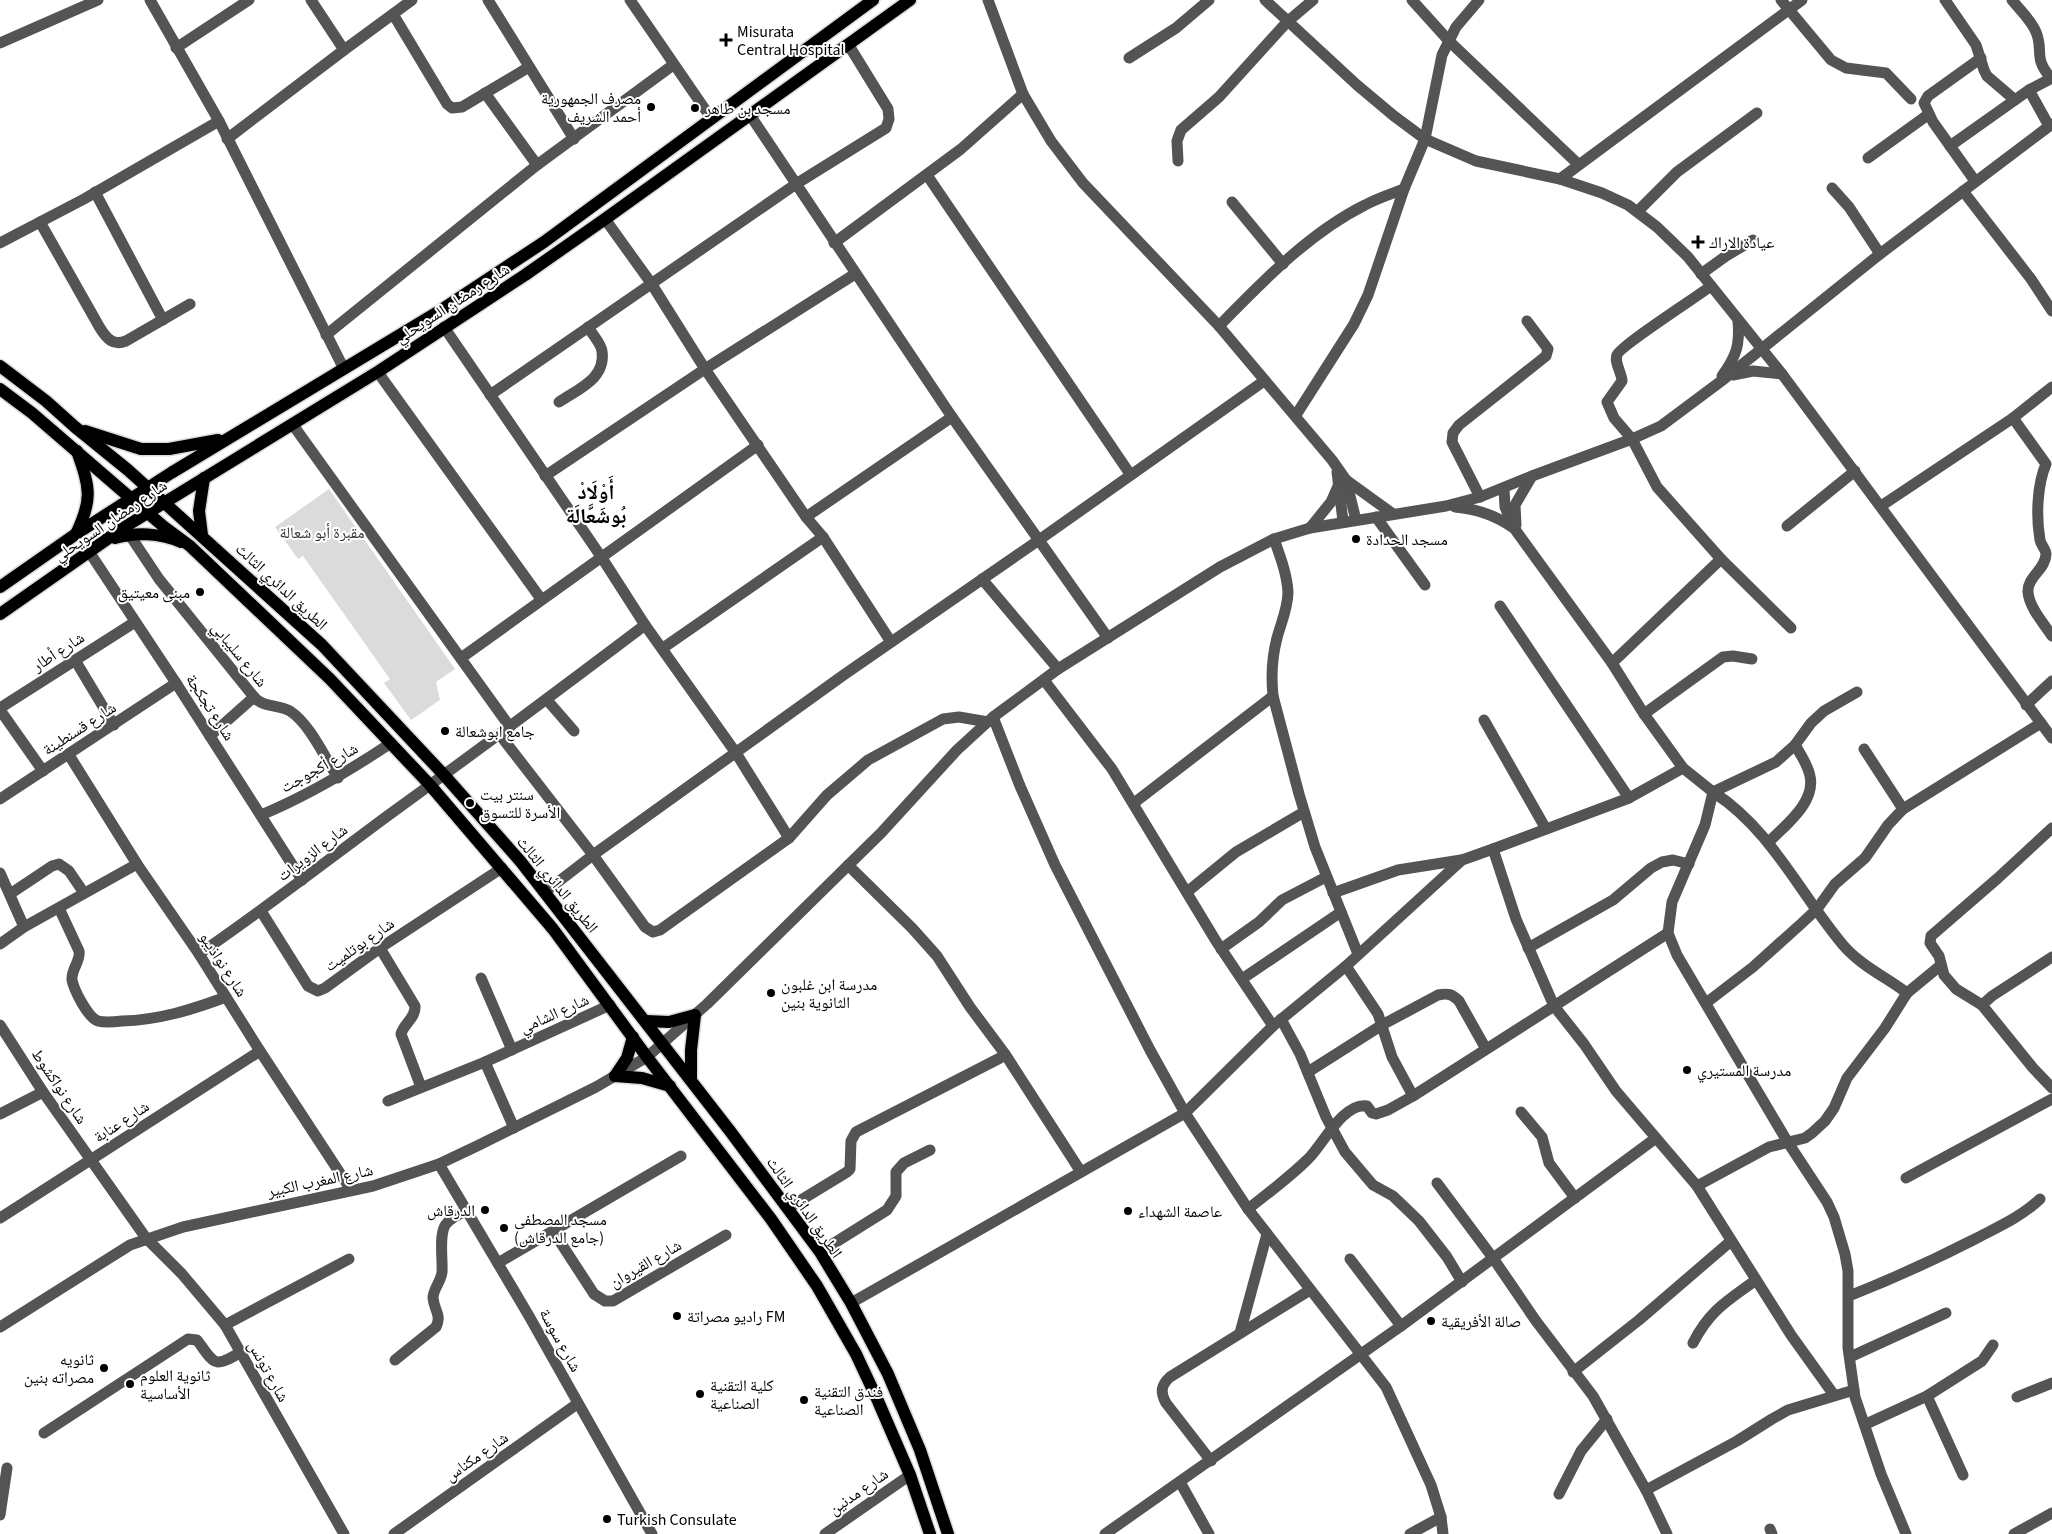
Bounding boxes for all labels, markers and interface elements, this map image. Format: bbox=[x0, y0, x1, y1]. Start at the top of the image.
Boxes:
place label: Misurata Central Hospital bbox=[737, 21, 845, 61]
marker: Misurata Central Hospital bbox=[719, 33, 733, 47]
place label: مصرف الجمهورية أحمد الشريف bbox=[541, 88, 641, 128]
place label: مسجد بن طاهر bbox=[704, 98, 791, 120]
marker: مصرف الجمهورية أحمد الشريف bbox=[645, 101, 657, 113]
marker: مسجد بن طاهر bbox=[689, 102, 701, 114]
place label: عيادة الاراك bbox=[1709, 232, 1774, 254]
marker: عيادة الاراك bbox=[1691, 235, 1705, 249]
street label: شارع رمضان السويحلي bbox=[391, 259, 515, 350]
street label: شارع رمضان السويحلي bbox=[49, 475, 172, 568]
district label: أَوْلَادْ بُوشَعَّالَة bbox=[566, 475, 626, 531]
park label: مقبرة أبو شعالة bbox=[279, 522, 365, 544]
place label: مسجد الحدادة bbox=[1366, 529, 1448, 551]
marker: مسجد الحدادة bbox=[1350, 533, 1362, 545]
street label: الطريق الدائري الثالث bbox=[230, 538, 332, 636]
place label: مبنى معيتيق bbox=[118, 582, 190, 604]
marker: مبنى معيتيق bbox=[194, 586, 206, 598]
street label: شارع سليبابي bbox=[205, 617, 272, 693]
street label: شارع أطار bbox=[27, 627, 89, 677]
street label: شارع تجكجة bbox=[181, 670, 240, 745]
street label: شارع قسنطينة bbox=[39, 697, 120, 761]
place label: جامع ابوشعالة bbox=[455, 721, 535, 743]
marker: جامع ابوشعالة bbox=[439, 725, 451, 737]
street label: شارع أكجوجت bbox=[277, 738, 362, 798]
place label: سنتر بيت الأسرة للتسوق bbox=[480, 784, 560, 824]
marker: سنتر بيت الأسرة للتسوق bbox=[464, 797, 476, 809]
street label: شارع الزويرات bbox=[273, 819, 352, 887]
street label: الطريق الدائري الثالث bbox=[510, 832, 603, 938]
street label: شارع بوتلميت bbox=[320, 913, 399, 977]
street label: شارع نواذيبو bbox=[194, 928, 252, 1001]
place label: مدرسة ابن غلبون الثانوية بنين bbox=[781, 974, 877, 1014]
marker: مدرسة ابن غلبون الثانوية بنين bbox=[765, 987, 777, 999]
street label: شارع الشامي bbox=[516, 989, 593, 1040]
street label: شارع نواكشوط bbox=[26, 1045, 92, 1129]
place label: مدرسة المستيري bbox=[1697, 1060, 1791, 1083]
marker: مدرسة المستيري bbox=[1681, 1064, 1693, 1076]
street label: شارع عنابة bbox=[90, 1096, 154, 1148]
street label: الطريق الدائري الثالث bbox=[760, 1153, 847, 1263]
street label: شارع المغرب الكبير bbox=[264, 1159, 375, 1203]
place label: الدرقاش bbox=[427, 1200, 475, 1222]
place label: عاصمة الشهداء bbox=[1138, 1201, 1222, 1223]
marker: الدرقاش bbox=[479, 1204, 491, 1216]
marker: عاصمة الشهداء bbox=[1122, 1205, 1134, 1217]
place label: مسجد المصطفى (جامع الدرقاش) bbox=[514, 1209, 607, 1249]
marker: مسجد المصطفى (جامع الدرقاش) bbox=[498, 1222, 510, 1234]
street label: شارع القيروان bbox=[605, 1234, 686, 1293]
street label: شارع سوسة bbox=[534, 1305, 587, 1376]
place label: راديو مصراتة FM bbox=[687, 1306, 785, 1328]
marker: راديو مصراتة FM bbox=[671, 1310, 683, 1322]
place label: صالة الأفريقية bbox=[1441, 1311, 1521, 1333]
marker: صالة الأفريقية bbox=[1425, 1315, 1437, 1327]
street label: شارع تونس bbox=[242, 1337, 294, 1406]
place label: ثانويه مصراته بنين bbox=[24, 1349, 95, 1389]
marker: ثانويه مصراته بنين bbox=[98, 1362, 110, 1374]
place label: ثانوية العلوم الأساسية bbox=[140, 1365, 211, 1405]
place label: كلية التقنية الصناعية bbox=[710, 1375, 774, 1415]
marker: ثانوية العلوم الأساسية bbox=[124, 1378, 136, 1390]
place label: فندق التقنية الصناعية bbox=[814, 1381, 883, 1421]
marker: كلية التقنية الصناعية bbox=[694, 1388, 706, 1400]
marker: فندق التقنية الصناعية bbox=[798, 1394, 810, 1406]
street label: شارع مكناس bbox=[440, 1427, 513, 1487]
street label: شارع مدنين bbox=[824, 1463, 893, 1520]
place label: Turkish Consulate bbox=[617, 1509, 737, 1531]
marker: Turkish Consulate bbox=[601, 1513, 613, 1525]

